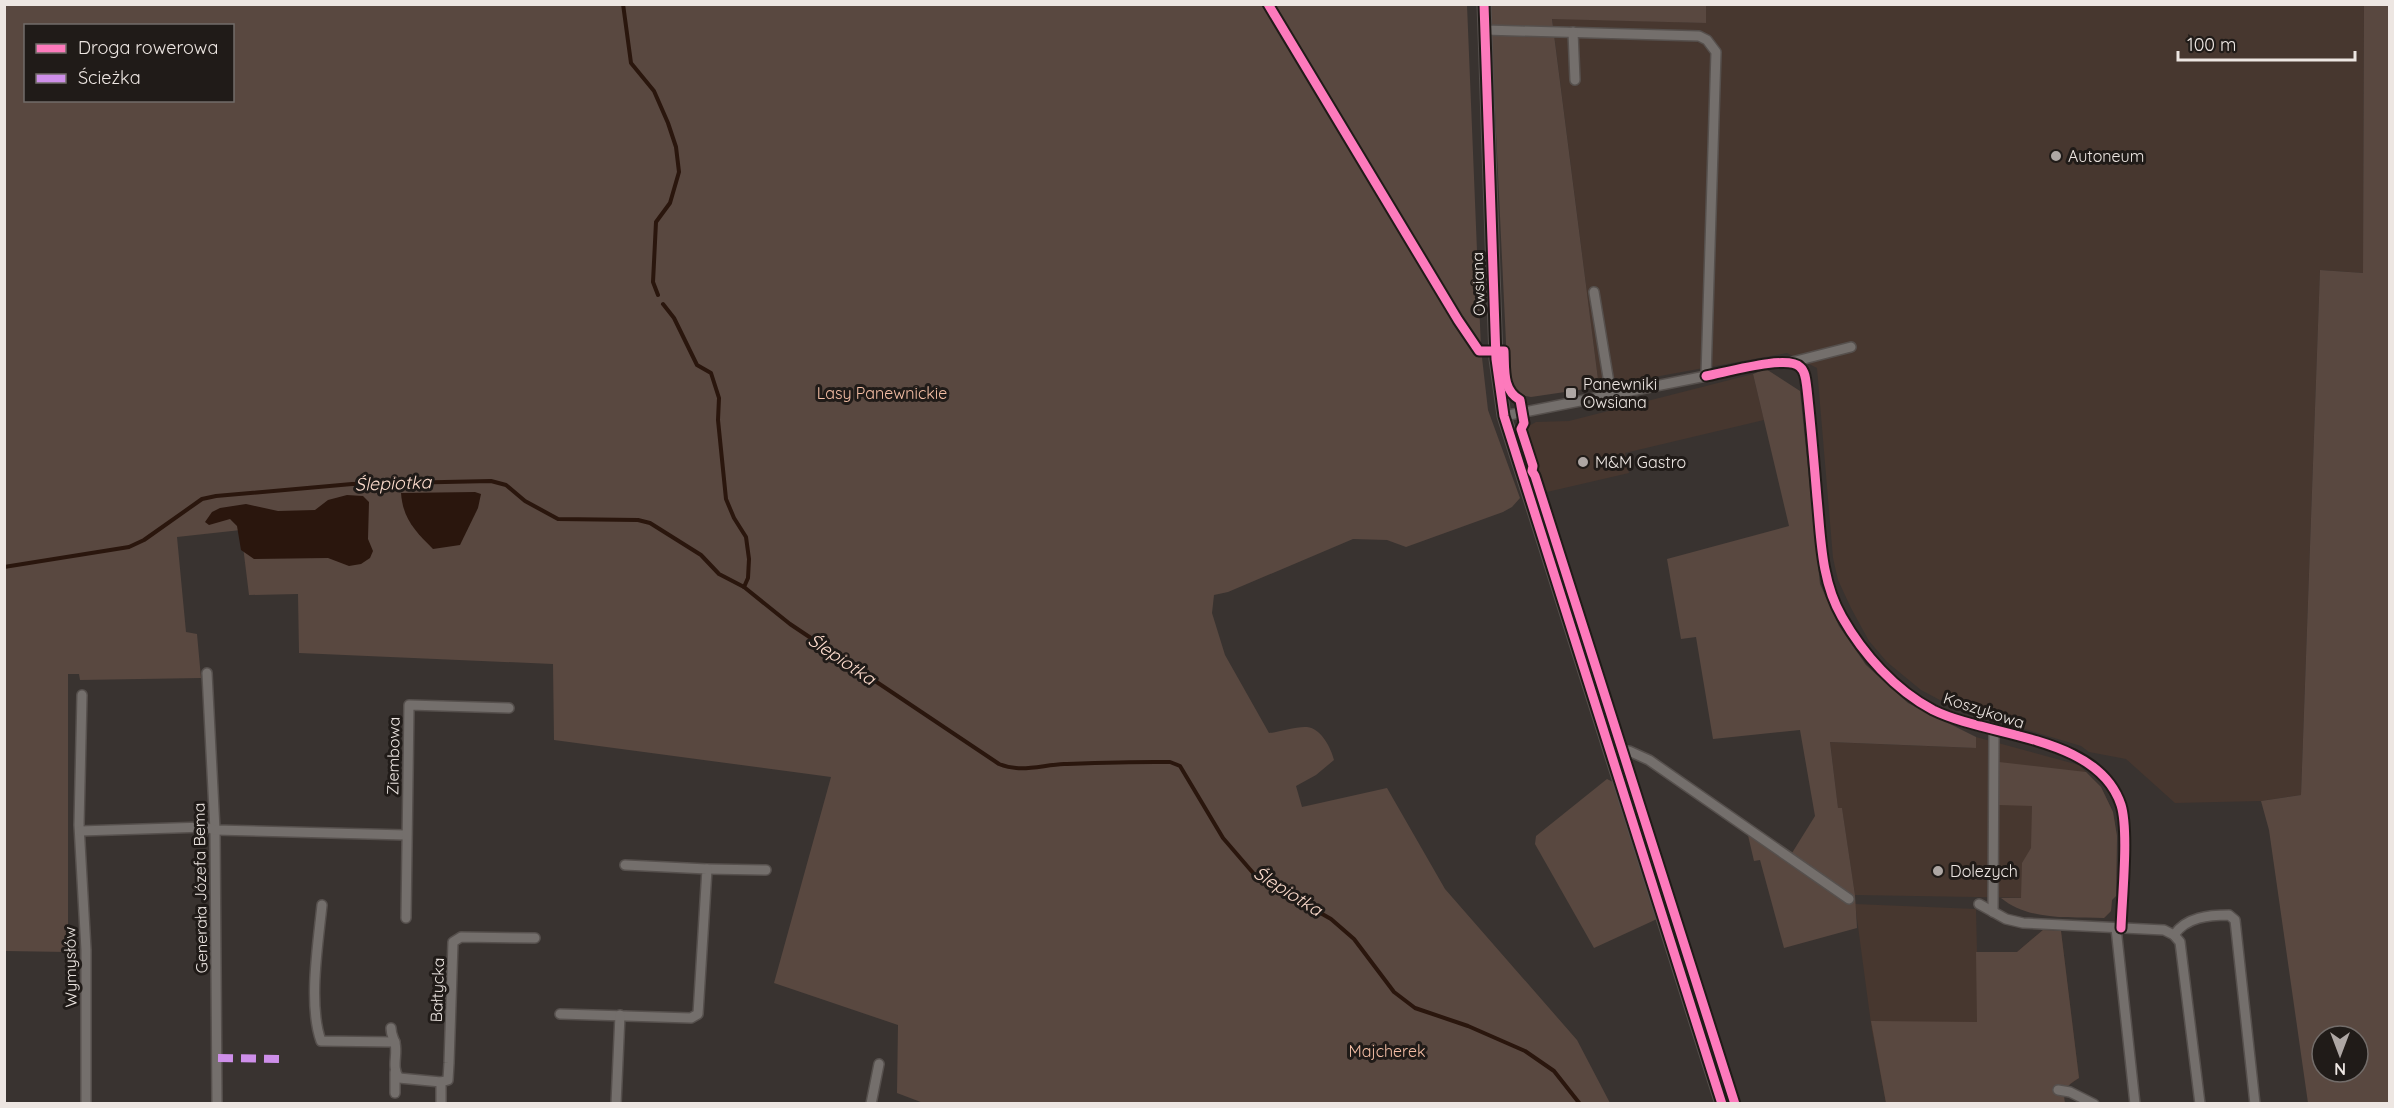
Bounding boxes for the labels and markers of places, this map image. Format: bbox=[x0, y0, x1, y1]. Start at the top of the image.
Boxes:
place label: Autoneum bbox=[2068, 146, 2144, 166]
marker: Autoneum bbox=[2049, 149, 2063, 163]
place label: Panewniki Owsiana bbox=[1583, 374, 1657, 412]
marker: Panewniki Owsiana bbox=[1564, 386, 1578, 400]
place label: M&M Gastro bbox=[1595, 452, 1686, 472]
marker: M&M Gastro bbox=[1576, 455, 1590, 469]
place label: Dolezych bbox=[1950, 861, 2018, 881]
marker: Dolezych bbox=[1931, 864, 1945, 878]

